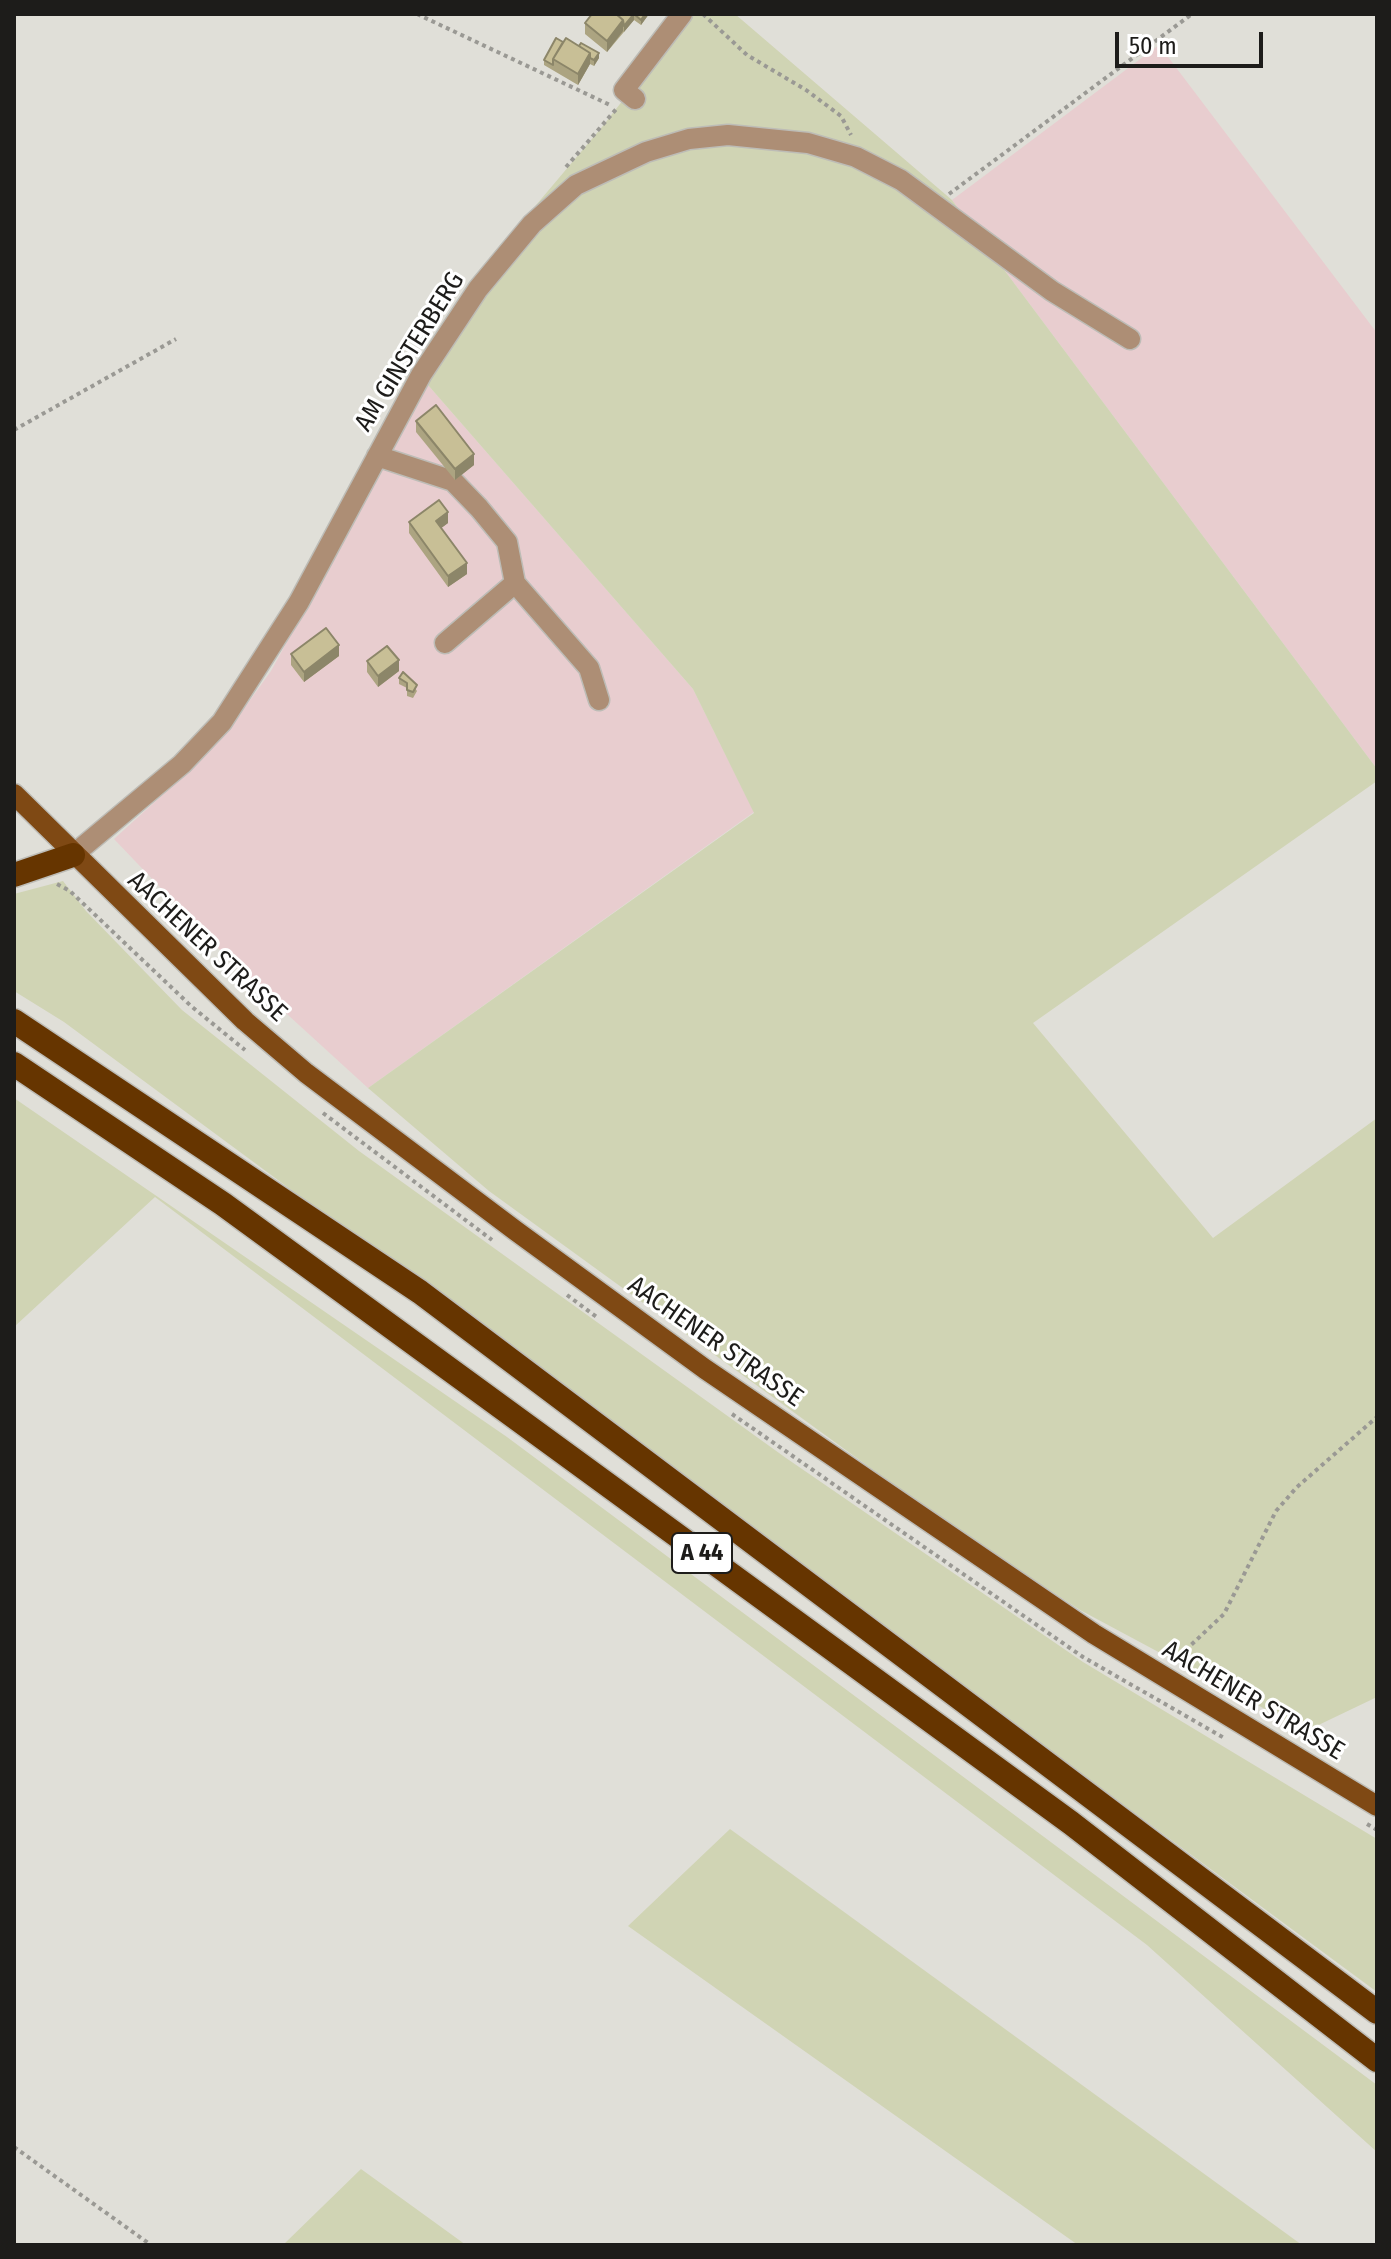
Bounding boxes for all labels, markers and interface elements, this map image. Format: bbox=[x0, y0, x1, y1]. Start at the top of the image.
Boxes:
scale bar bbox=[1119, 16, 1267, 66]
text: 50 m bbox=[1129, 32, 1177, 60]
street label: AM GINSTERBERG bbox=[349, 267, 471, 437]
street label: AACHENER STRASSE bbox=[121, 865, 293, 1029]
street label: AACHENER STRASSE bbox=[622, 1270, 808, 1414]
road number: A 44 bbox=[672, 1533, 732, 1573]
street label: AACHENER STRASSE bbox=[1157, 1634, 1349, 1768]

